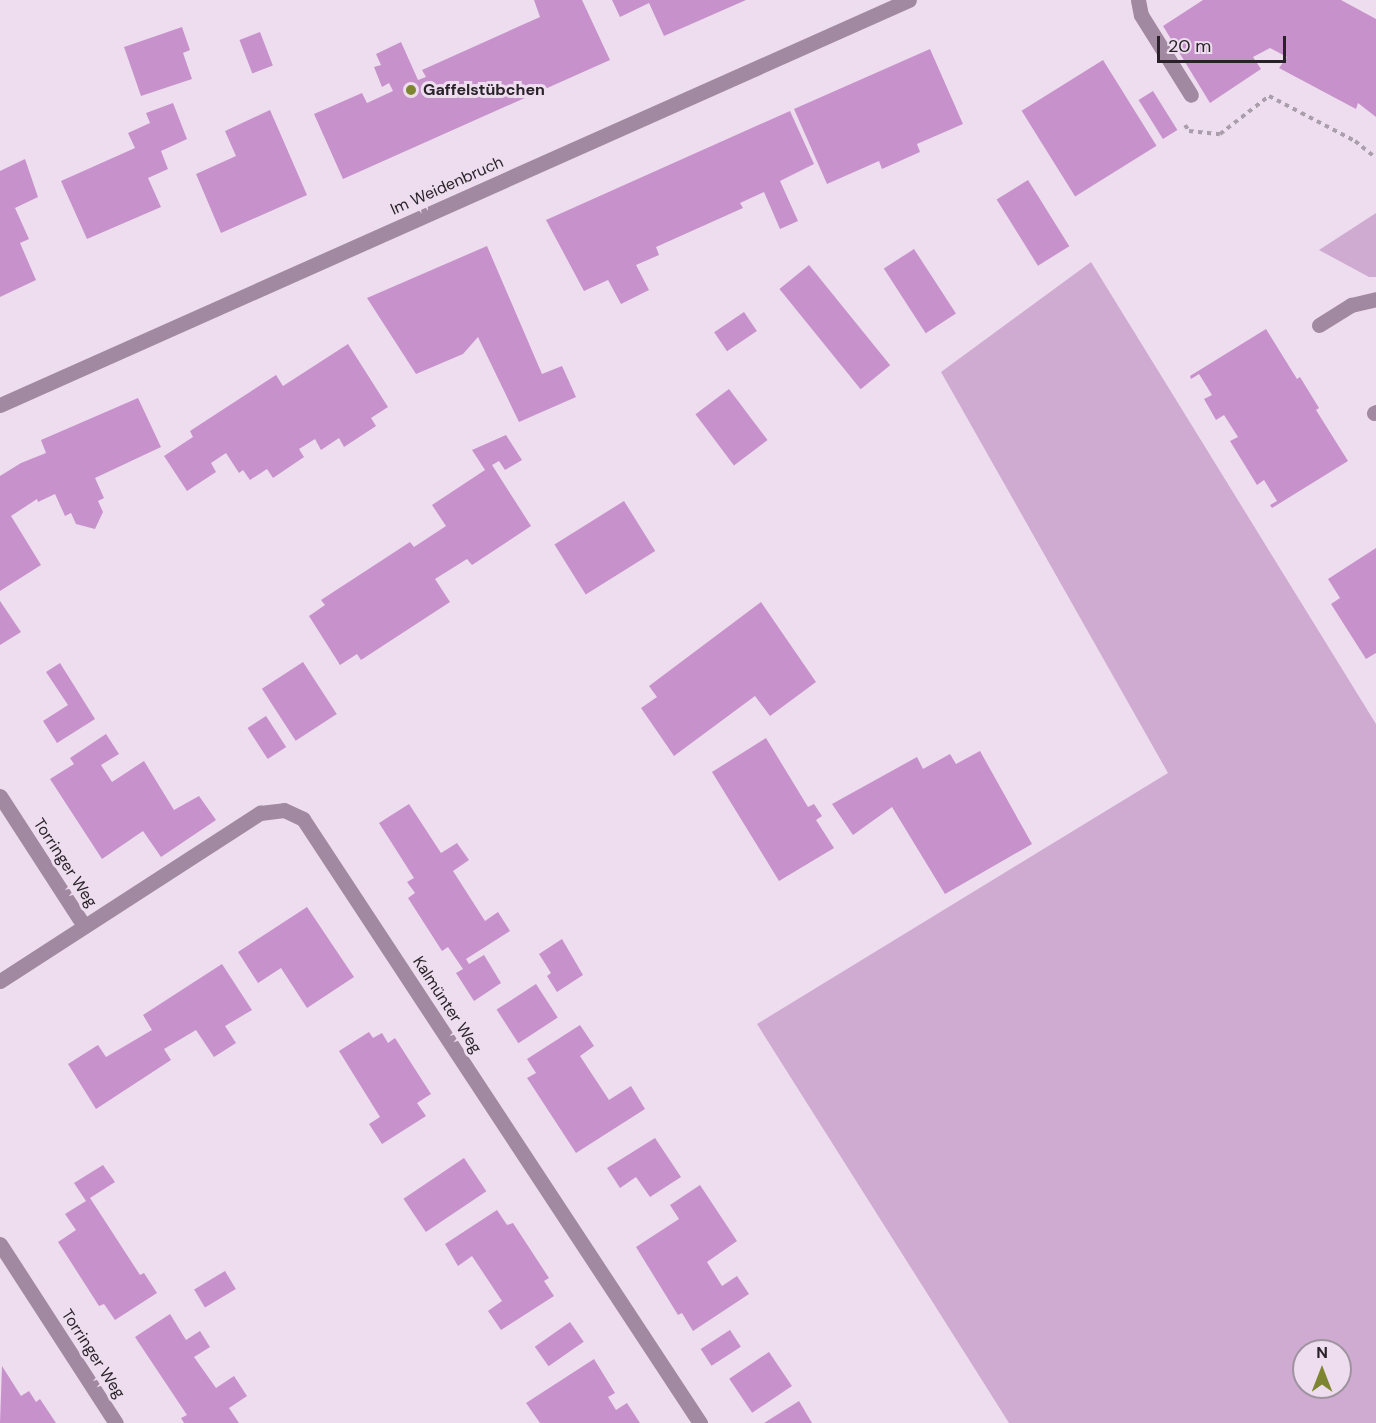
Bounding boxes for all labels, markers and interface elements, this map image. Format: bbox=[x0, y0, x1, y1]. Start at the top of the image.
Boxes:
scale bar bbox=[1160, 24, 1289, 62]
text: 20 m bbox=[1168, 34, 1211, 58]
place label: Gaffelstübchen bbox=[423, 80, 545, 100]
marker: Gaffelstübchen bbox=[404, 83, 418, 97]
street label: Im Weidenbruch bbox=[388, 152, 506, 220]
street label: Torringer Weg bbox=[29, 815, 101, 911]
street label: Kalmünter Weg bbox=[408, 953, 486, 1057]
street label: Torringer Weg bbox=[57, 1306, 129, 1402]
north arrow bbox=[1292, 1339, 1352, 1399]
text: N bbox=[1316, 1342, 1328, 1363]

